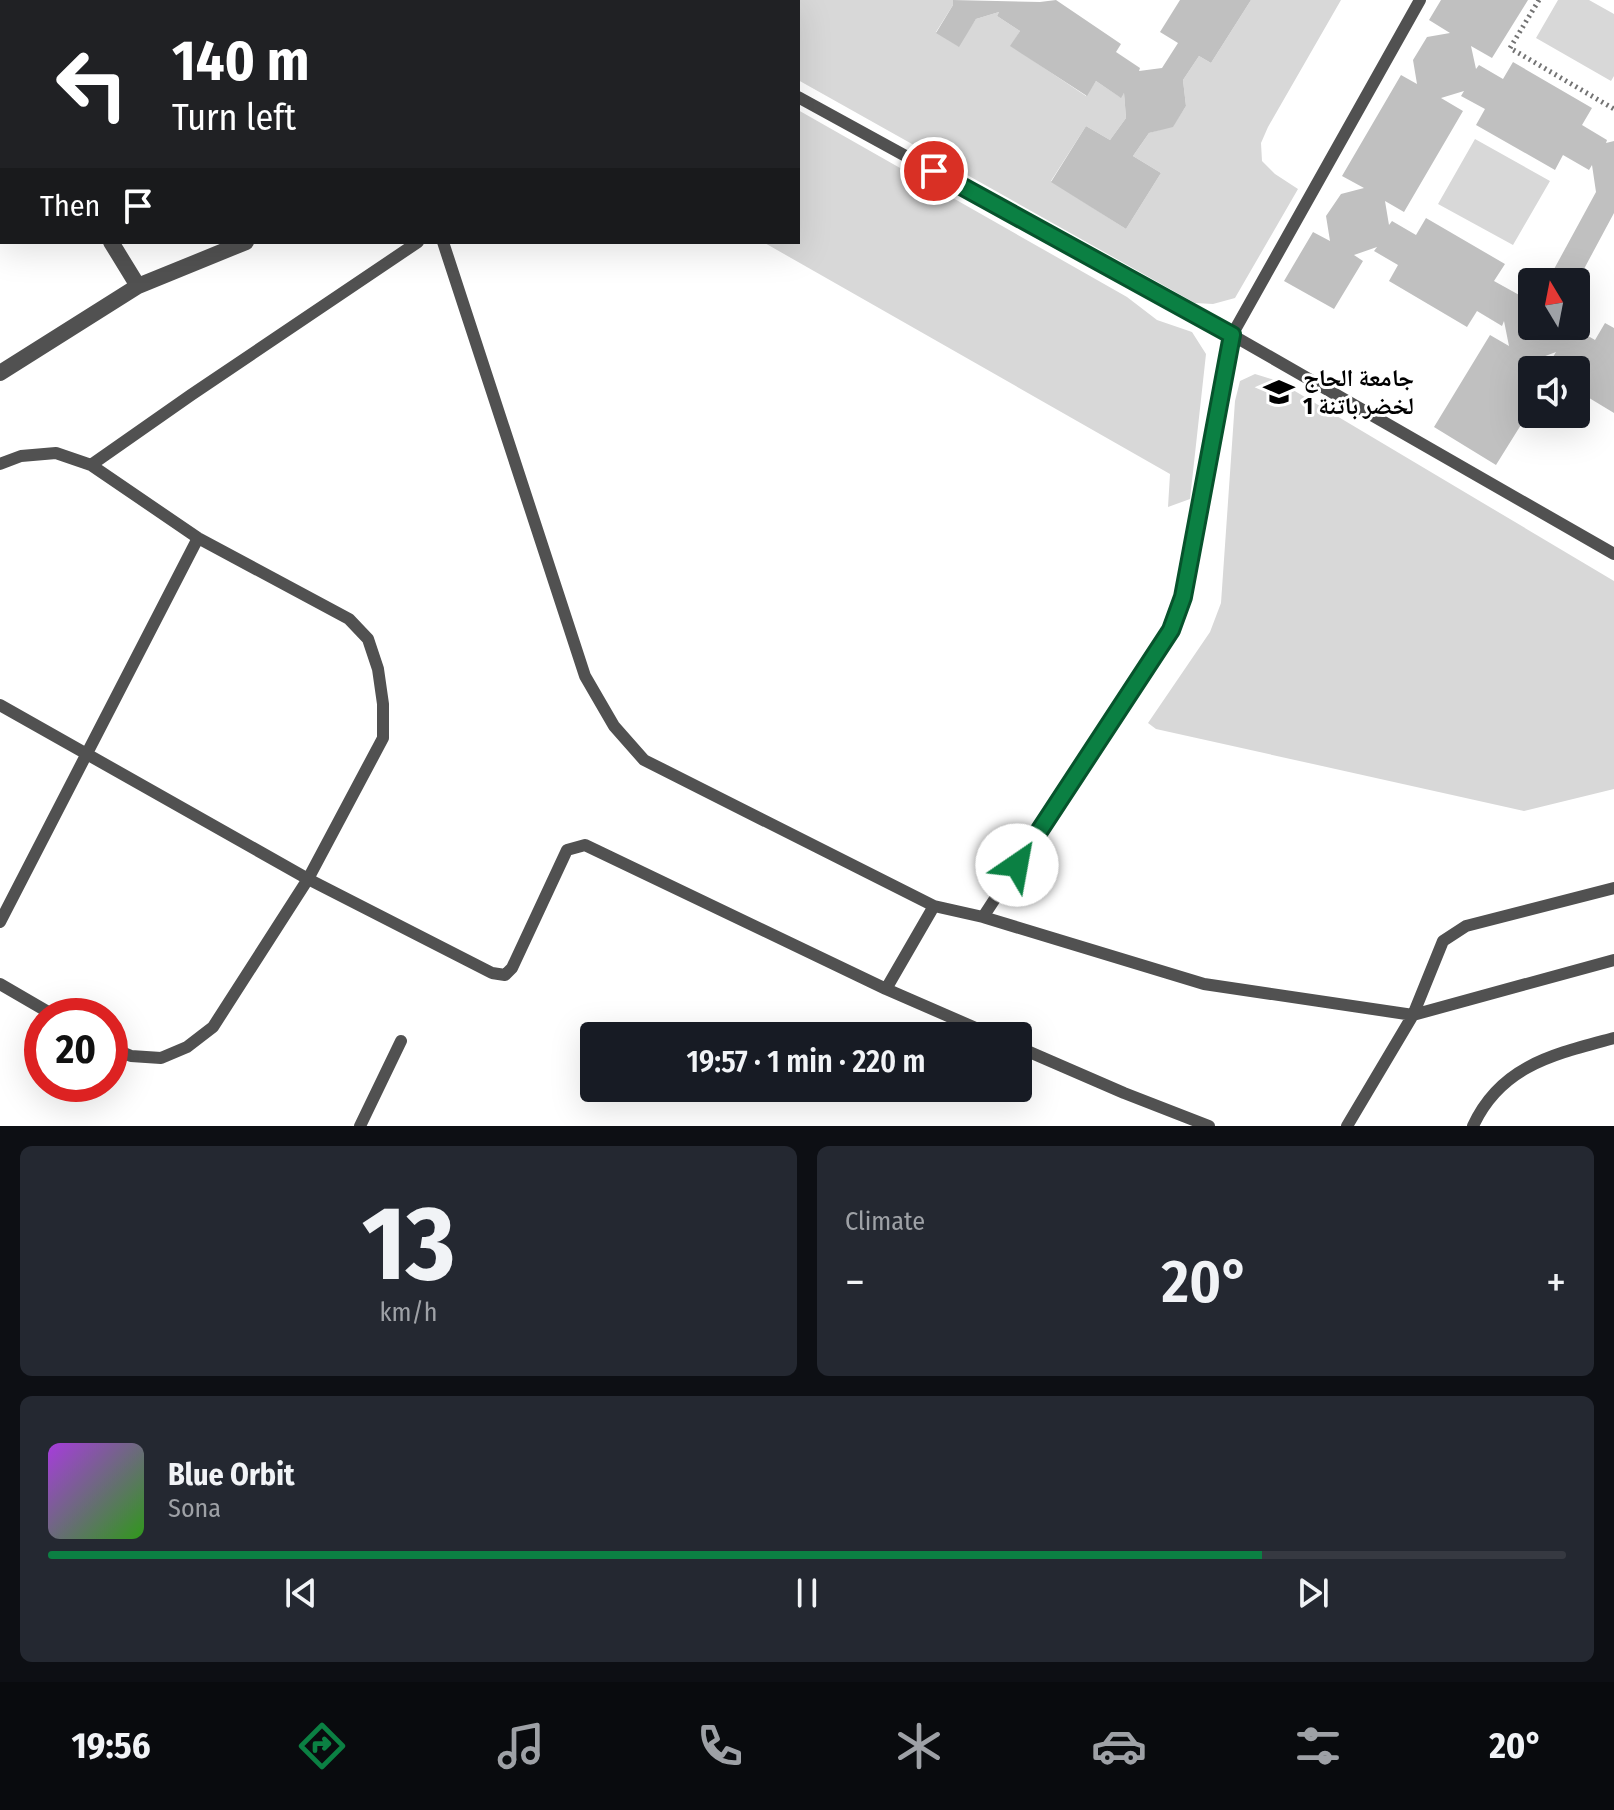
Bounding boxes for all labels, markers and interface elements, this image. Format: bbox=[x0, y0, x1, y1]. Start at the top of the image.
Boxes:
text: 140 m bbox=[172, 28, 309, 95]
icon: left bbox=[40, 32, 144, 136]
text: Turn left bbox=[172, 96, 296, 140]
pin bbox=[900, 137, 968, 205]
icon: arrive bbox=[912, 149, 956, 193]
icon: arrive bbox=[116, 184, 160, 228]
text: Then bbox=[40, 188, 100, 224]
north arrow bbox=[1518, 268, 1590, 340]
map controls bbox=[1518, 268, 1590, 428]
button: sound bbox=[1518, 356, 1590, 428]
place label: جامعة الحاج لخضر باتنة 1 bbox=[1303, 364, 1414, 420]
school or university icon: جامعة الحاج لخضر باتنة 1 bbox=[1262, 375, 1296, 409]
position arrow bbox=[975, 823, 1059, 907]
speed limit sign: 20 bbox=[24, 998, 128, 1102]
text: 19:57 · 1 min · 220 m bbox=[686, 1044, 926, 1080]
text: 13 bbox=[362, 1182, 455, 1307]
text: Climate bbox=[845, 1206, 925, 1237]
text: 20° bbox=[1161, 1246, 1249, 1318]
text: − bbox=[845, 1256, 865, 1309]
text: + bbox=[1546, 1256, 1566, 1309]
text: km/h bbox=[380, 1297, 437, 1328]
text: Blue Orbit bbox=[168, 1457, 294, 1493]
text: Sona bbox=[168, 1493, 221, 1524]
icon: previous bbox=[279, 1571, 323, 1615]
icon: pause bbox=[785, 1571, 829, 1615]
icon: next bbox=[1291, 1571, 1335, 1615]
icon: directions bbox=[294, 1718, 350, 1774]
icon: music bbox=[493, 1718, 549, 1774]
icon: phone bbox=[692, 1718, 748, 1774]
icon: climate bbox=[891, 1718, 947, 1774]
icon: car bbox=[1091, 1718, 1147, 1774]
icon: filters bbox=[1290, 1718, 1346, 1774]
text: 19:56 bbox=[72, 1724, 151, 1768]
text: 20° bbox=[1489, 1724, 1542, 1768]

